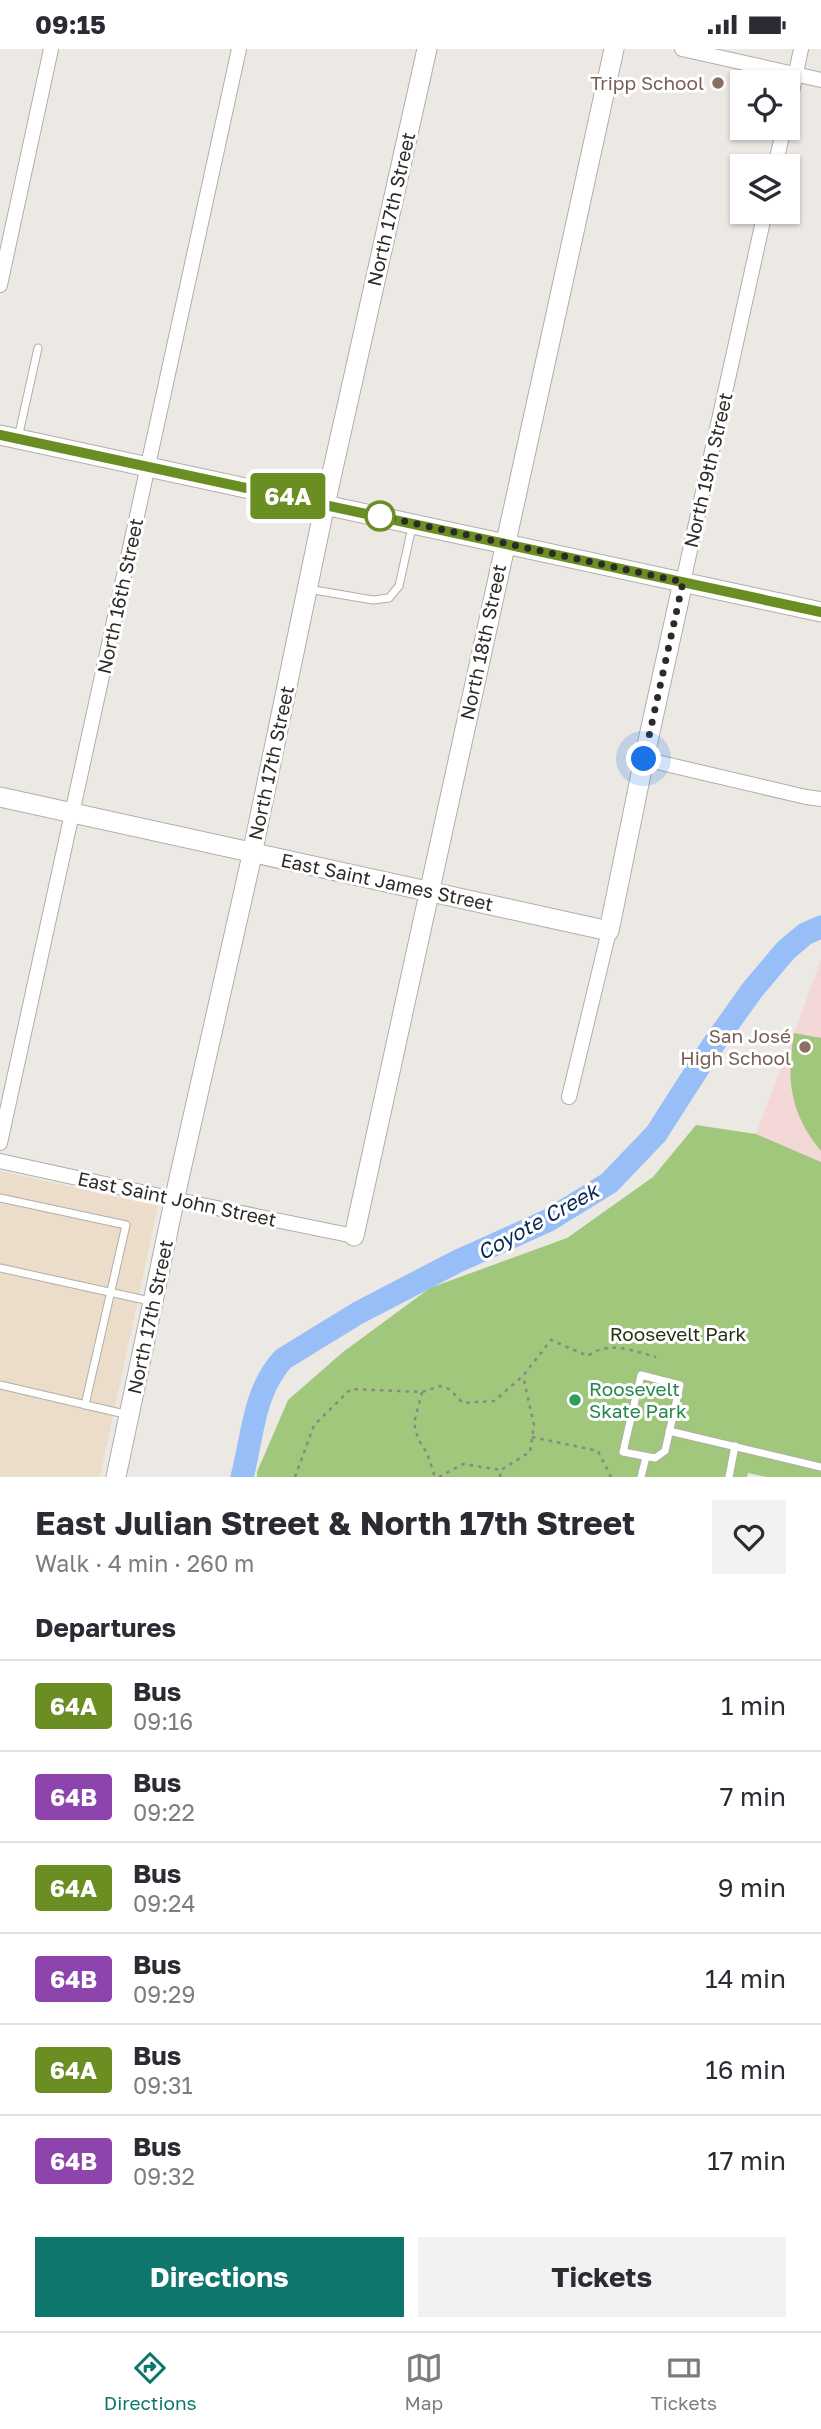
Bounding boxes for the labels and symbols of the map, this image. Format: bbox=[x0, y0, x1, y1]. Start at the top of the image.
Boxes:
place label: Tripp School bbox=[590, 71, 704, 94]
marker: Tripp School bbox=[710, 75, 726, 91]
street label: North 17th Street bbox=[362, 130, 419, 288]
street label: North 19th Street bbox=[678, 390, 737, 550]
line badge: 64A bbox=[248, 473, 328, 519]
unlabelled marker bbox=[365, 501, 395, 531]
street label: North 16th Street bbox=[92, 516, 147, 676]
street label: North 18th Street bbox=[455, 562, 510, 722]
street label: North 17th Street bbox=[243, 684, 298, 842]
your location bbox=[626, 741, 661, 776]
street label: East Saint James Street bbox=[279, 848, 495, 915]
place label: San José High School bbox=[680, 1024, 791, 1069]
marker: San José High School bbox=[797, 1039, 813, 1055]
street label: East Saint John Street bbox=[76, 1166, 279, 1231]
water label: Coyote Creek bbox=[472, 1176, 605, 1265]
street label: North 17th Street bbox=[122, 1238, 177, 1396]
park label: Roosevelt Park bbox=[610, 1322, 747, 1345]
place label: Roosevelt Skate Park bbox=[589, 1377, 687, 1422]
marker: Roosevelt Skate Park bbox=[567, 1392, 583, 1408]

